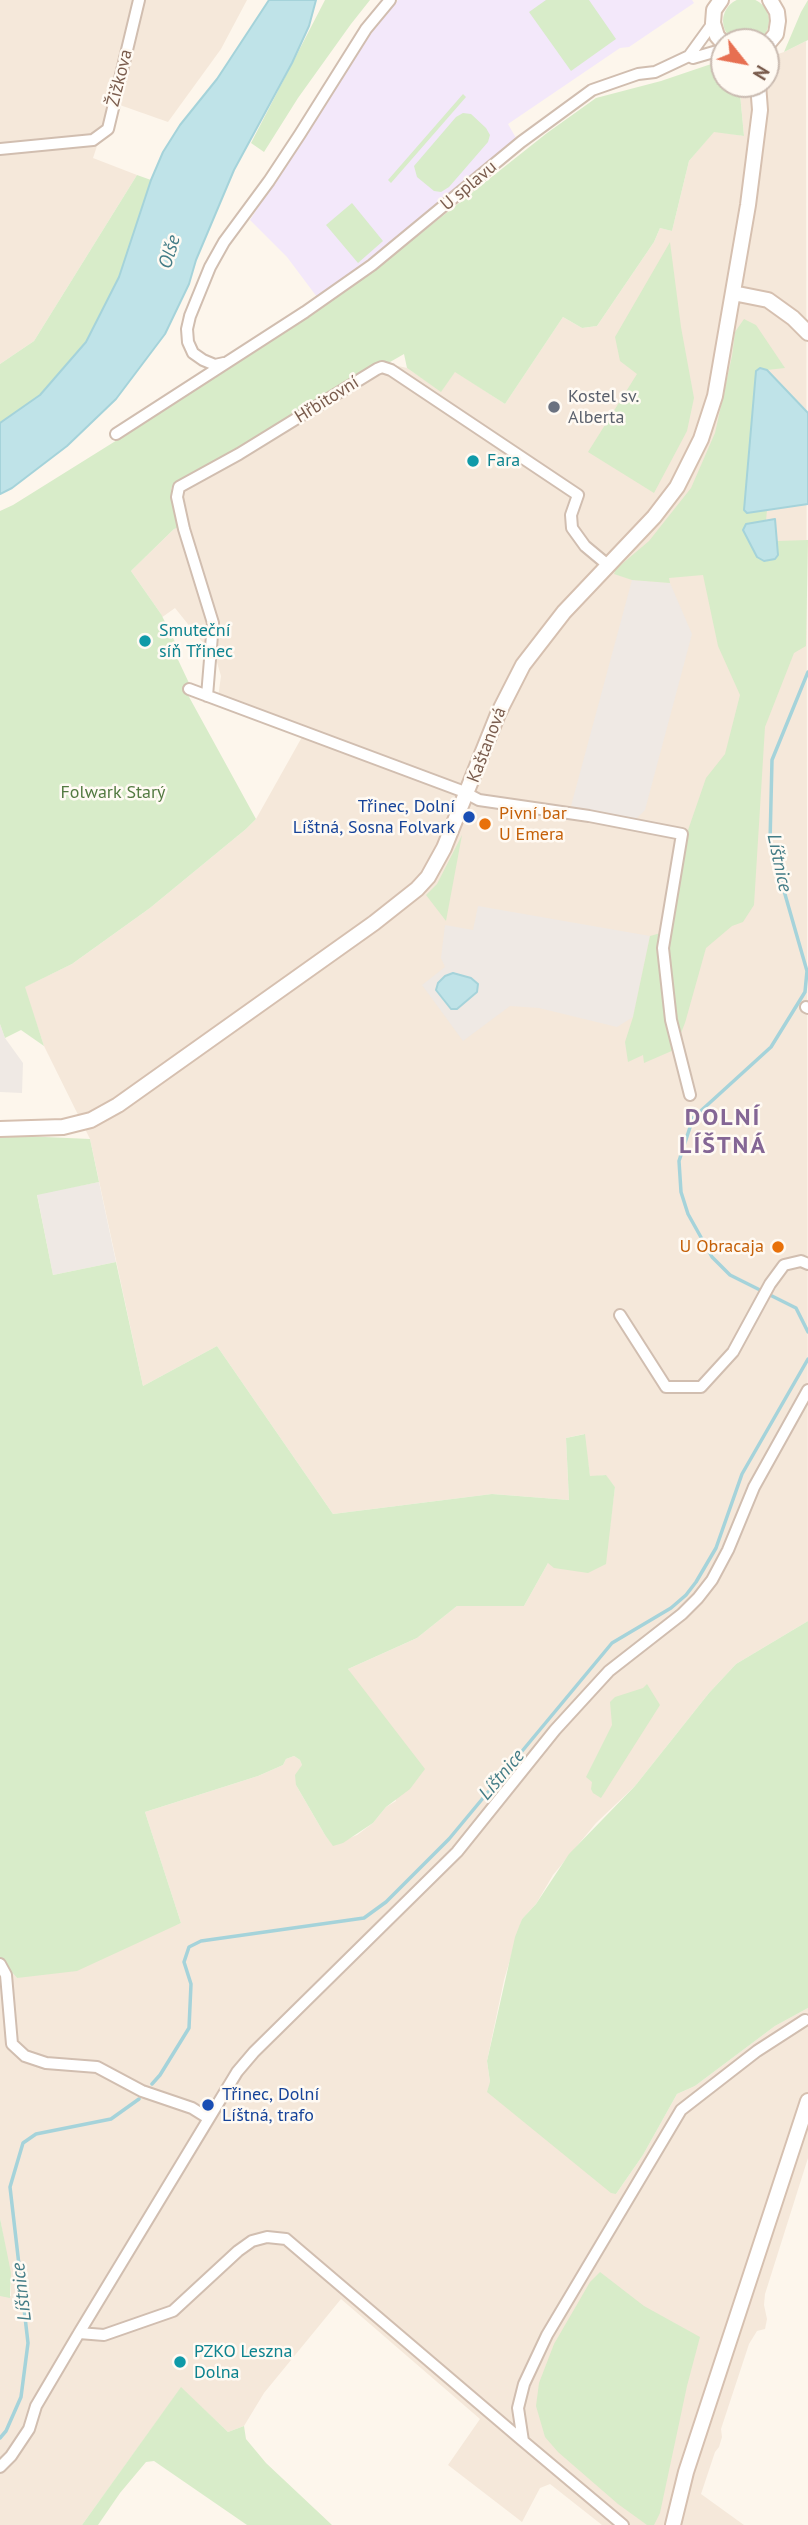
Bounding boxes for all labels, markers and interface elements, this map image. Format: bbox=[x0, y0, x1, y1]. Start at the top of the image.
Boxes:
north arrow bbox=[710, 28, 780, 98]
street label: Žižkova bbox=[102, 47, 138, 109]
text: N bbox=[748, 61, 775, 84]
street label: U splavu bbox=[437, 156, 501, 216]
water label: Olše bbox=[154, 232, 186, 272]
street label: Hřbitovní bbox=[291, 372, 363, 428]
place label: Kostel sv. Alberta bbox=[568, 386, 639, 428]
marker: Kostel sv. Alberta bbox=[546, 399, 562, 415]
place label: Fara bbox=[487, 450, 520, 472]
marker: Fara bbox=[465, 453, 481, 469]
place label: Smuteční síň Třinec bbox=[159, 620, 233, 662]
marker: Smuteční síň Třinec bbox=[137, 633, 153, 649]
street label: Kaštanová bbox=[463, 704, 511, 786]
park label: Folwark Starý bbox=[60, 782, 166, 804]
place label: Třinec, Dolní Líštná, Sosna Folvark bbox=[293, 796, 455, 838]
place label: Pivní bar U Emera bbox=[499, 803, 567, 846]
marker: Třinec, Dolní Líštná, Sosna Folvark bbox=[461, 809, 477, 825]
marker: Pivní bar U Emera bbox=[477, 816, 493, 832]
water label: Líštnice bbox=[762, 832, 796, 894]
district label: DOLNÍ LÍŠTNÁ bbox=[680, 1104, 766, 1160]
place label: U Obracaja bbox=[680, 1236, 764, 1258]
marker: U Obracaja bbox=[770, 1239, 786, 1255]
water label: Líštnice bbox=[474, 1745, 530, 1805]
place label: Třinec, Dolní Líštná, trafo bbox=[222, 2084, 319, 2126]
marker: Třinec, Dolní Líštná, trafo bbox=[200, 2097, 216, 2113]
water label: Líštnice bbox=[7, 2261, 37, 2323]
place label: PZKO Leszna Dolna bbox=[194, 2341, 292, 2384]
marker: PZKO Leszna Dolna bbox=[172, 2354, 188, 2370]

